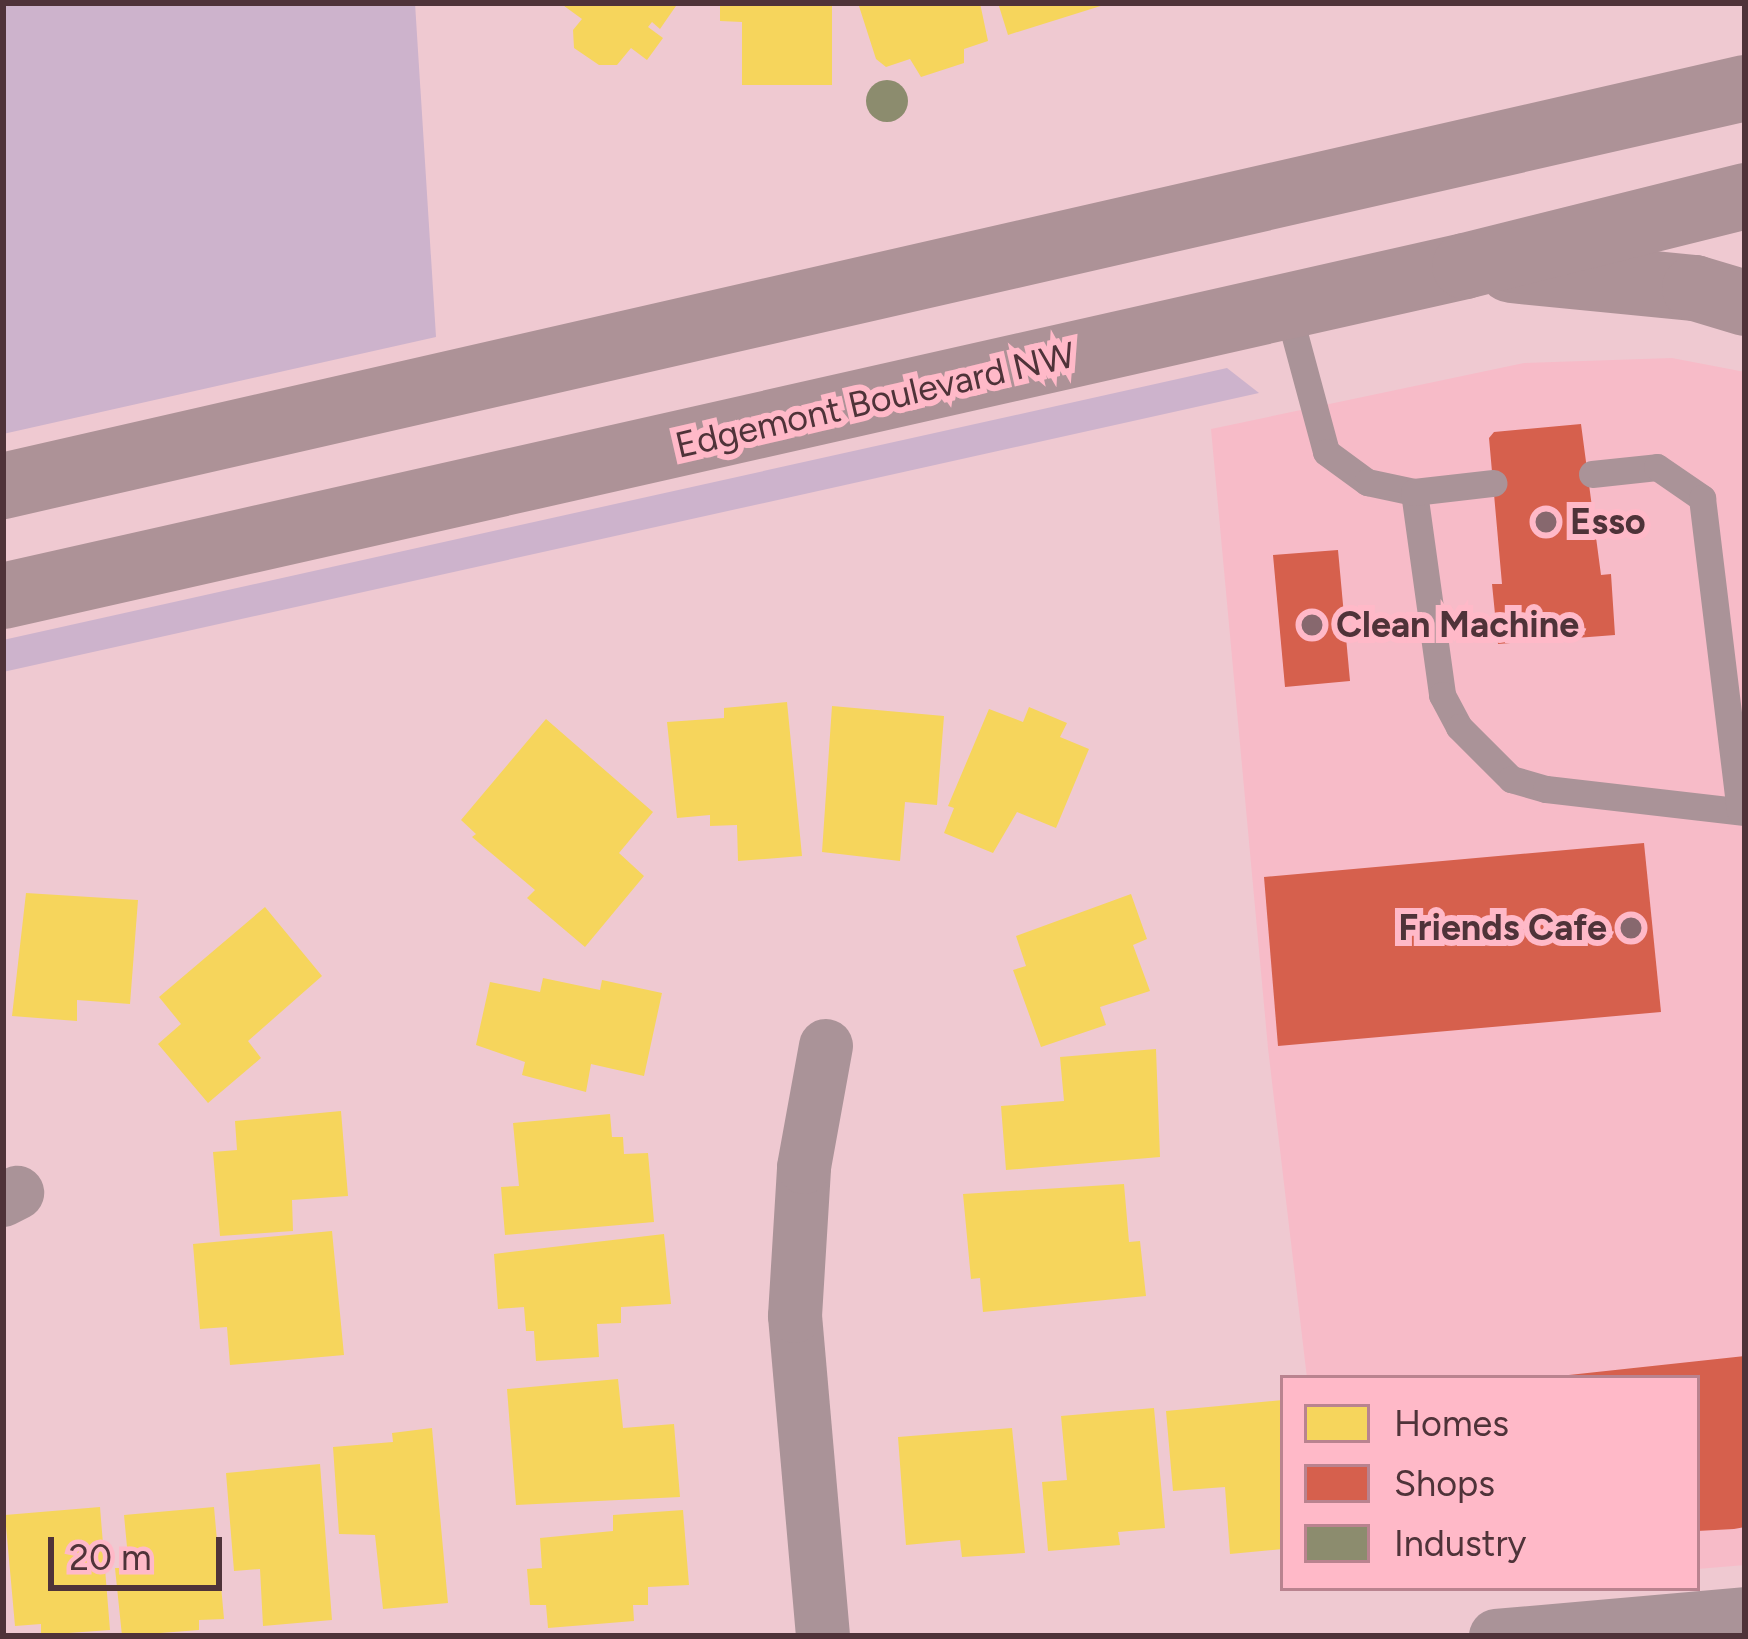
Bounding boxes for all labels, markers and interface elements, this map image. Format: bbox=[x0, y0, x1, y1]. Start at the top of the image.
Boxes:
street label: Edgemont Boulevard NW bbox=[671, 333, 1079, 467]
place label: Esso bbox=[1570, 500, 1646, 544]
marker: Esso bbox=[1533, 509, 1559, 535]
place label: Clean Machine bbox=[1336, 603, 1579, 647]
marker: Clean Machine bbox=[1299, 612, 1325, 638]
place label: Friends Cafe bbox=[1398, 906, 1607, 950]
marker: Friends Cafe bbox=[1618, 915, 1644, 941]
legend bbox=[1280, 1375, 1700, 1591]
text: Homes bbox=[1394, 1402, 1509, 1445]
text: Shops bbox=[1394, 1462, 1495, 1505]
scale bar bbox=[54, 1513, 228, 1587]
text: Industry bbox=[1394, 1522, 1527, 1565]
text: 20 m bbox=[69, 1536, 152, 1579]

